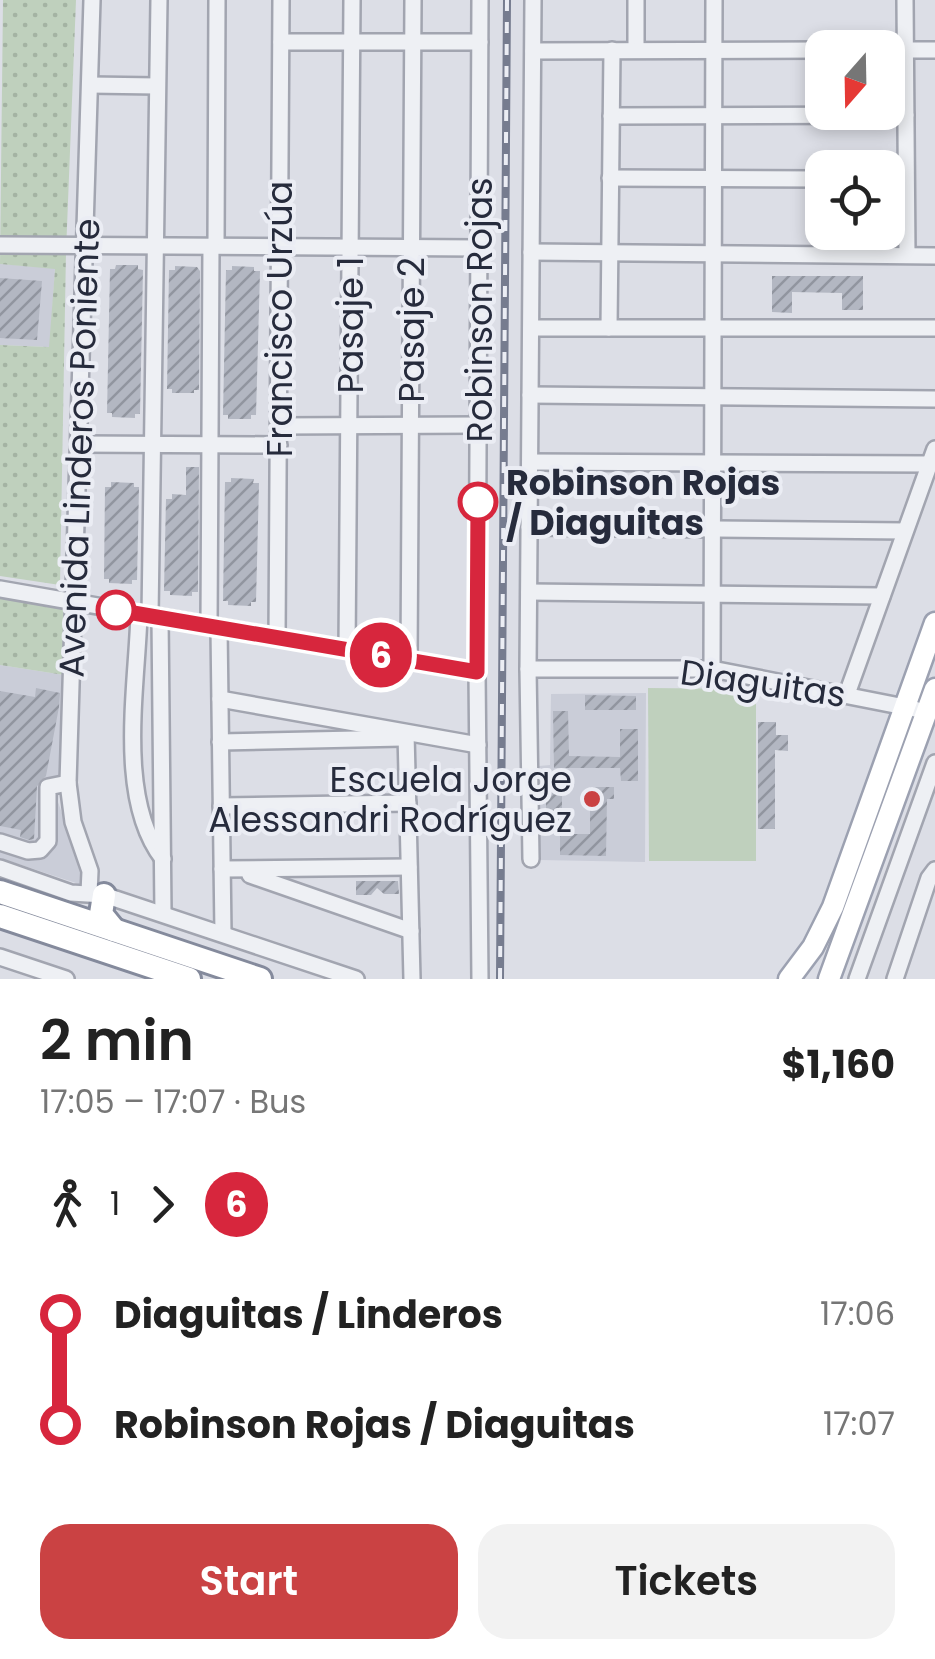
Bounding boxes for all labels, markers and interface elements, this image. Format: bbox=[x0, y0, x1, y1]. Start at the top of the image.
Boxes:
north arrow bbox=[805, 30, 905, 130]
map controls bbox=[805, 30, 905, 250]
button: locate bbox=[805, 150, 905, 250]
street label: Robinson Rojas bbox=[455, 177, 504, 443]
street label: Francisco Urzúa bbox=[255, 181, 304, 457]
street label: Avenida Linderos Poniente bbox=[46, 218, 112, 678]
street label: Pasaje 1 bbox=[326, 257, 375, 393]
street label: Pasaje 2 bbox=[387, 257, 436, 403]
place label: Robinson Rojas / Diaguitas bbox=[506, 458, 780, 547]
marker: Robinson Rojas / Diaguitas bbox=[459, 483, 497, 521]
unlabelled marker bbox=[97, 591, 135, 629]
line badge: 6 bbox=[348, 622, 414, 688]
text: 6 bbox=[370, 631, 392, 680]
street label: Diaguitas bbox=[677, 647, 849, 719]
place label: Escuela Jorge Alessandri Rodríguez bbox=[208, 755, 572, 844]
marker: Escuela Jorge Alessandri Rodríguez bbox=[581, 788, 603, 810]
text: 2 min bbox=[40, 1002, 194, 1079]
text: $1,160 bbox=[782, 1038, 895, 1091]
text: 17:05 – 17:07 · Bus bbox=[40, 1079, 306, 1124]
icon: walk bbox=[40, 1177, 95, 1232]
icon: forward bbox=[135, 1177, 190, 1232]
text: 6 bbox=[225, 1180, 248, 1229]
text: 1 bbox=[110, 1181, 120, 1226]
text: Diaguitas / Linderos bbox=[114, 1288, 503, 1341]
text: 17:06 bbox=[820, 1291, 895, 1336]
text: Robinson Rojas / Diaguitas bbox=[114, 1398, 635, 1451]
text: 17:07 bbox=[823, 1401, 895, 1446]
button: Start bbox=[40, 1524, 458, 1639]
button: Tickets bbox=[478, 1524, 895, 1639]

